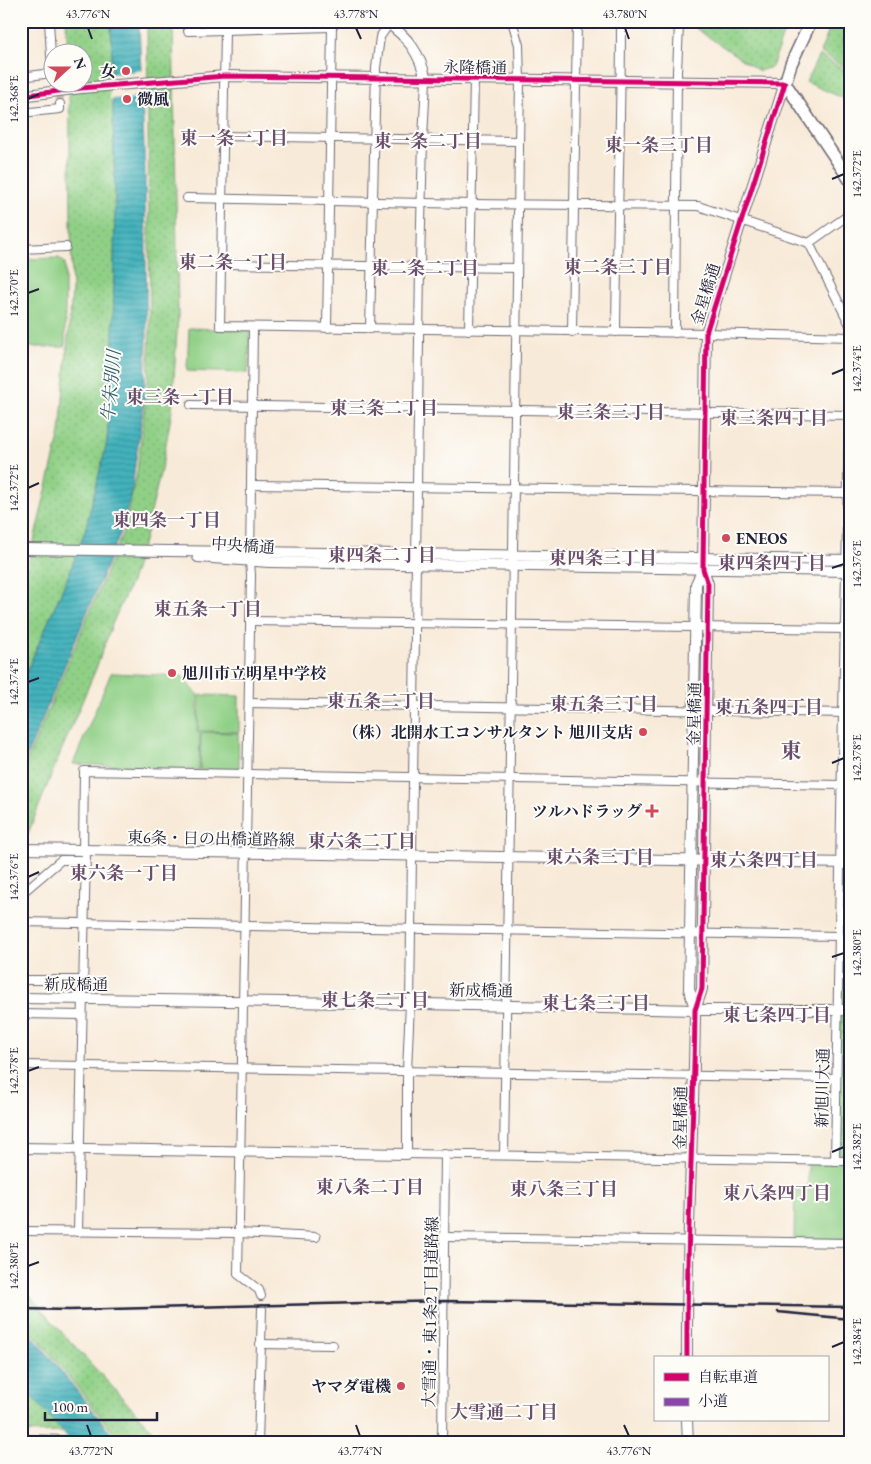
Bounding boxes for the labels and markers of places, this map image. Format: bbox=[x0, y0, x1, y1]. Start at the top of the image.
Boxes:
place label: 女 bbox=[100, 61, 116, 82]
marker: 女 bbox=[120, 65, 132, 77]
place label: 微風 bbox=[137, 89, 169, 110]
marker: 微風 bbox=[121, 93, 133, 105]
place label: ENEOS bbox=[736, 528, 788, 549]
marker: ENEOS bbox=[720, 532, 732, 544]
place label: 旭川市立明星中学校 bbox=[182, 663, 327, 684]
marker: 旭川市立明星中学校 bbox=[166, 667, 178, 679]
place label: （株）北開水工コンサルタント 旭川支店 bbox=[343, 722, 633, 743]
marker: （株）北開水工コンサルタント 旭川支店 bbox=[637, 726, 649, 738]
place label: ツルハドラッグ bbox=[532, 801, 642, 822]
marker: ツルハドラッグ bbox=[646, 805, 658, 817]
place label: ヤマダ電機 bbox=[311, 1376, 391, 1397]
marker: ヤマダ電機 bbox=[395, 1380, 407, 1392]

